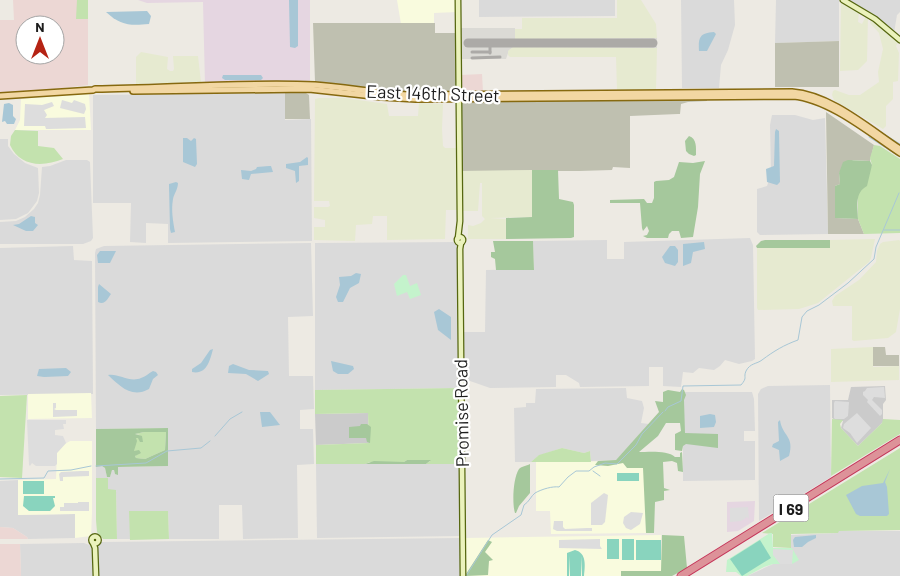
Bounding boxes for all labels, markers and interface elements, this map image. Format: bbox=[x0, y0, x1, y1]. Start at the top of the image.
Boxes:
north arrow bbox=[15, 15, 65, 65]
text: N bbox=[35, 18, 45, 35]
street label: East 146th Street bbox=[366, 80, 500, 106]
street label: Promise Road bbox=[449, 359, 473, 467]
road number: I 69 bbox=[774, 494, 808, 522]

